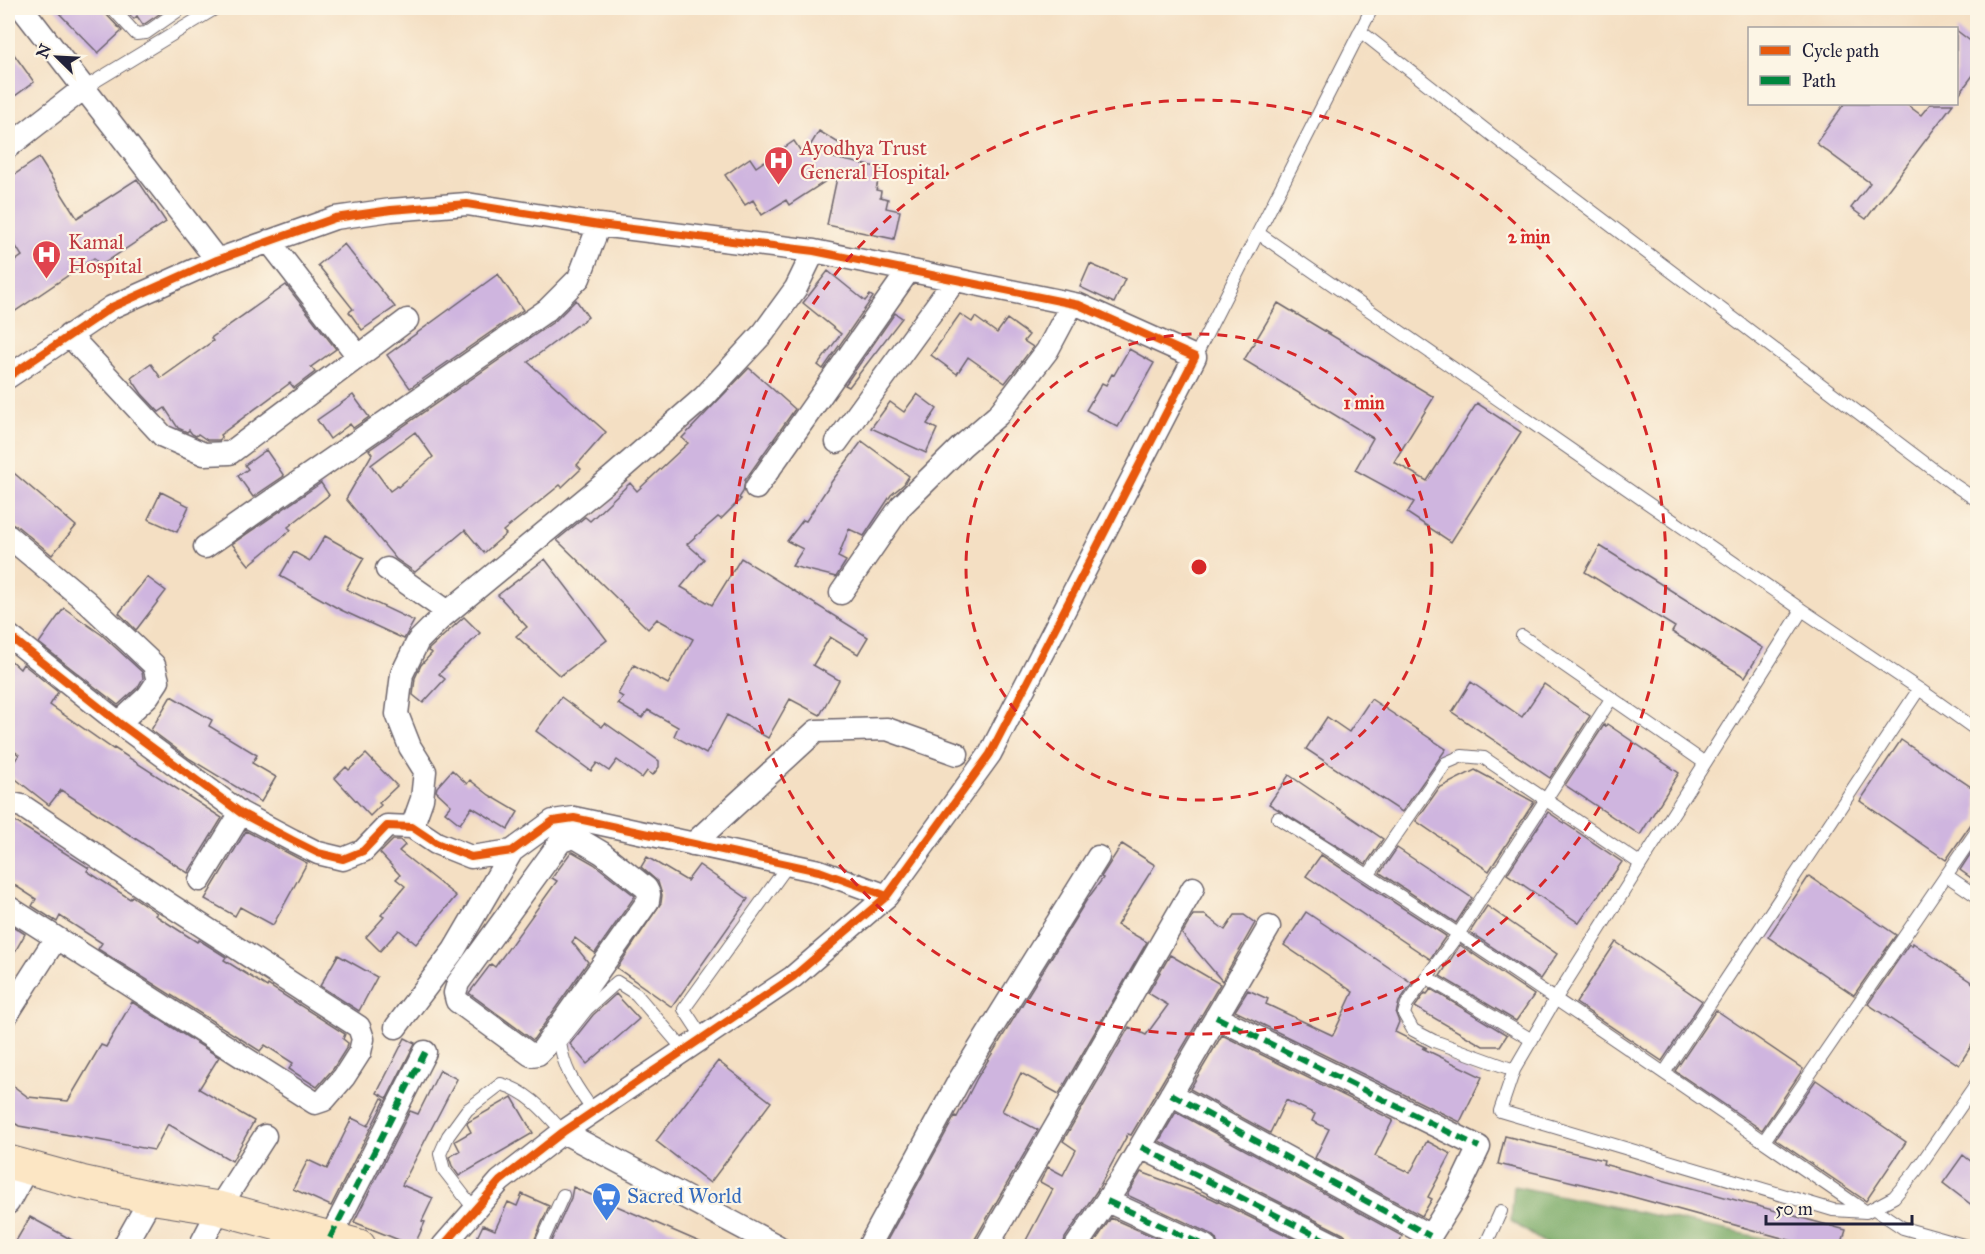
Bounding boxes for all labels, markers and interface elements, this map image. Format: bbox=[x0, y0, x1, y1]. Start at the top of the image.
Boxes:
north arrow bbox=[27, 27, 87, 87]
legend bbox=[1748, 27, 1958, 105]
text: Cycle path bbox=[1802, 40, 1879, 62]
text: N bbox=[32, 41, 55, 61]
text: Path bbox=[1802, 70, 1836, 92]
place label: Ayodhya Trust General Hospital bbox=[799, 135, 946, 185]
hospital icon: Ayodhya Trust General Hospital bbox=[763, 144, 795, 186]
text: 2 min bbox=[1508, 226, 1551, 248]
place label: Kamal Hospital bbox=[68, 229, 143, 279]
hospital icon: Kamal Hospital bbox=[31, 238, 63, 280]
text: 1 min bbox=[1344, 392, 1385, 414]
centre of rings bbox=[1189, 557, 1209, 577]
supermarket icon: Sacred World bbox=[590, 1180, 622, 1222]
place label: Sacred World bbox=[627, 1183, 742, 1209]
scale bar bbox=[1766, 1188, 1912, 1226]
text: 50 m bbox=[1775, 1198, 1813, 1220]

